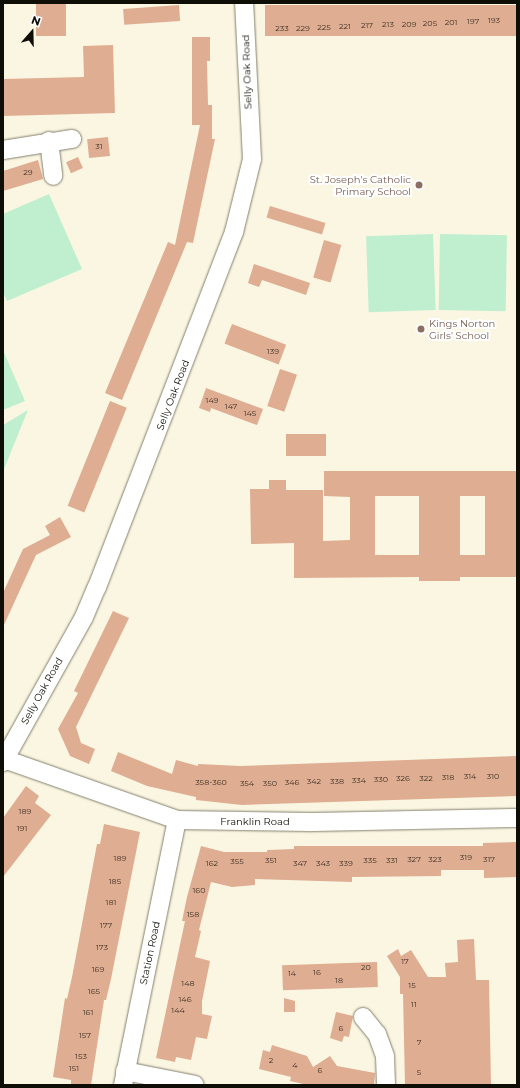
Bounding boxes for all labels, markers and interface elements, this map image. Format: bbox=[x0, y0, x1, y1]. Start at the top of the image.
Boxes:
north arrow bbox=[12, 12, 52, 52]
text: N bbox=[30, 13, 43, 29]
house number: 193 bbox=[488, 16, 500, 26]
house number: 197 bbox=[467, 17, 479, 27]
house number: 201 bbox=[445, 18, 457, 28]
house number: 205 bbox=[423, 19, 437, 29]
house number: 213 bbox=[382, 20, 394, 30]
house number: 209 bbox=[402, 20, 416, 30]
house number: 217 bbox=[361, 21, 373, 31]
house number: 221 bbox=[339, 22, 351, 32]
house number: 225 bbox=[317, 23, 331, 33]
house number: 233 bbox=[275, 24, 289, 34]
house number: 229 bbox=[296, 24, 310, 34]
street label: Selly Oak Road bbox=[240, 35, 254, 109]
house number: 31 bbox=[95, 142, 103, 152]
house number: 29 bbox=[23, 168, 33, 178]
place label: St. Joseph's Catholic Primary School bbox=[310, 173, 411, 196]
marker: St. Joseph's Catholic Primary School bbox=[414, 180, 424, 190]
place label: Kings Norton Girls' School bbox=[429, 317, 495, 340]
marker: Kings Norton Girls' School bbox=[416, 324, 426, 334]
house number: 139 bbox=[267, 347, 279, 357]
street label: Selly Oak Road bbox=[154, 358, 192, 432]
house number: 149 bbox=[206, 396, 218, 406]
house number: 147 bbox=[225, 402, 237, 412]
house number: 145 bbox=[244, 409, 256, 419]
street label: Selly Oak Road bbox=[19, 655, 65, 727]
house number: 314 bbox=[464, 772, 476, 782]
house number: 310 bbox=[487, 772, 499, 782]
house number: 318 bbox=[442, 773, 454, 783]
house number: 326 bbox=[396, 774, 410, 784]
house number: 322 bbox=[419, 774, 433, 784]
house number: 330 bbox=[374, 775, 388, 785]
house number: 334 bbox=[352, 776, 366, 786]
house number: 342 bbox=[307, 777, 321, 787]
house number: 338 bbox=[330, 777, 344, 787]
house number: 358-360 bbox=[195, 778, 227, 788]
house number: 346 bbox=[285, 778, 299, 788]
house number: 354 bbox=[240, 779, 254, 789]
house number: 350 bbox=[263, 779, 277, 789]
house number: 189 bbox=[19, 807, 31, 817]
street label: Franklin Road bbox=[220, 816, 290, 828]
house number: 191 bbox=[17, 824, 27, 834]
house number: 319 bbox=[460, 853, 472, 863]
house number: 189 bbox=[114, 854, 126, 864]
house number: 327 bbox=[407, 855, 421, 865]
house number: 323 bbox=[428, 855, 442, 865]
house number: 317 bbox=[483, 855, 495, 865]
house number: 351 bbox=[265, 856, 277, 866]
house number: 335 bbox=[363, 856, 377, 866]
house number: 331 bbox=[386, 856, 398, 866]
house number: 355 bbox=[230, 857, 244, 867]
house number: 162 bbox=[206, 859, 218, 869]
house number: 347 bbox=[293, 859, 307, 869]
house number: 343 bbox=[316, 859, 330, 869]
house number: 339 bbox=[339, 859, 353, 869]
house number: 185 bbox=[109, 877, 121, 887]
house number: 160 bbox=[192, 886, 206, 896]
house number: 181 bbox=[106, 898, 116, 908]
house number: 158 bbox=[187, 910, 199, 920]
street label: Station Road bbox=[137, 920, 163, 986]
house number: 177 bbox=[100, 921, 112, 931]
house number: 173 bbox=[96, 943, 108, 953]
house number: 17 bbox=[401, 957, 409, 967]
house number: 20 bbox=[361, 963, 371, 973]
house number: 169 bbox=[92, 965, 104, 975]
house number: 16 bbox=[313, 968, 321, 978]
house number: 14 bbox=[288, 969, 296, 979]
house number: 18 bbox=[335, 976, 343, 986]
house number: 148 bbox=[181, 979, 195, 989]
house number: 15 bbox=[408, 981, 416, 991]
house number: 165 bbox=[88, 987, 100, 997]
house number: 146 bbox=[178, 995, 192, 1005]
house number: 11 bbox=[411, 1000, 417, 1010]
house number: 144 bbox=[171, 1006, 185, 1016]
house number: 161 bbox=[83, 1008, 93, 1018]
house number: 6 bbox=[339, 1024, 343, 1034]
house number: 157 bbox=[79, 1031, 91, 1041]
house number: 7 bbox=[417, 1038, 421, 1048]
house number: 153 bbox=[75, 1052, 87, 1062]
house number: 2 bbox=[269, 1056, 273, 1066]
house number: 4 bbox=[292, 1061, 298, 1071]
house number: 151 bbox=[69, 1064, 79, 1074]
house number: 6 bbox=[318, 1066, 322, 1076]
house number: 5 bbox=[417, 1068, 421, 1078]

